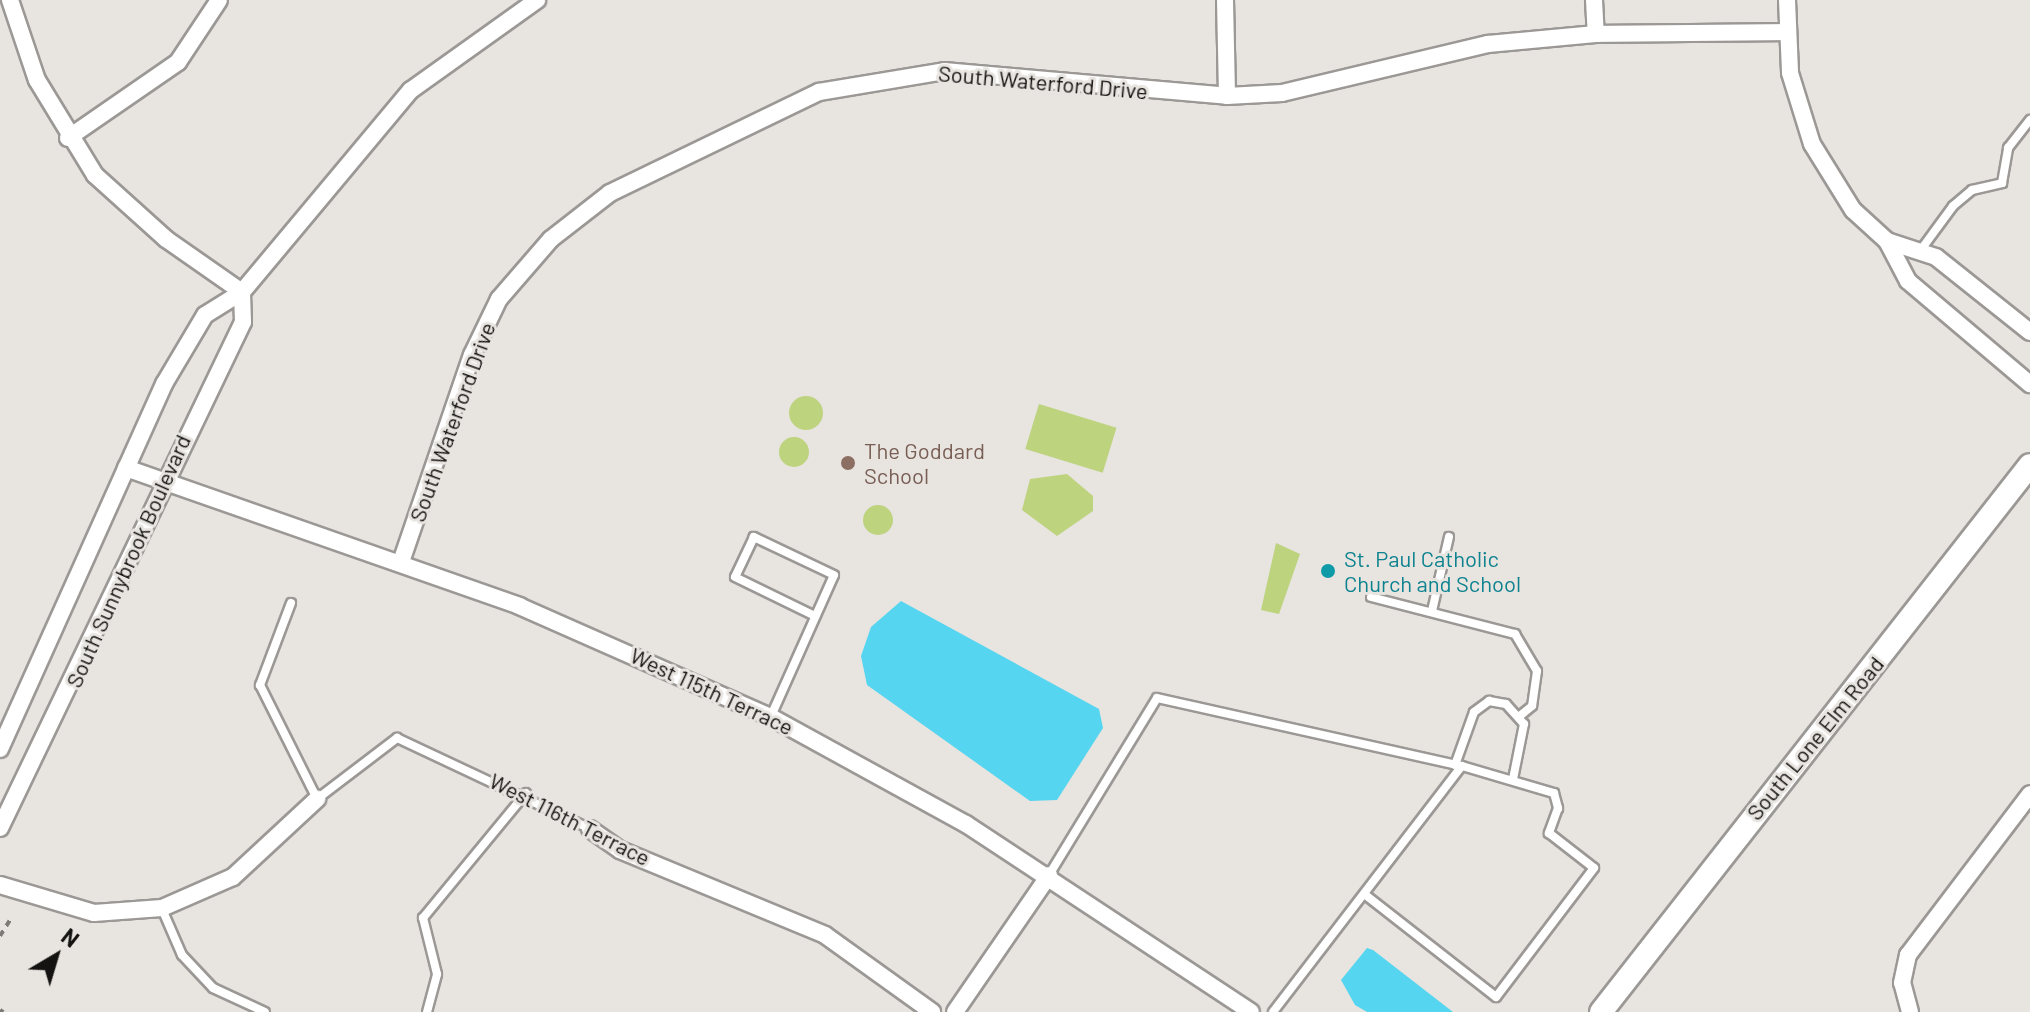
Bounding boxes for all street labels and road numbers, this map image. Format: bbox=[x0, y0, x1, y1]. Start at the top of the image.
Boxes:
street label: South Waterford Drive bbox=[937, 60, 1149, 104]
street label: South Waterford Drive bbox=[404, 319, 500, 525]
street label: South Sunnybrook Boulevard bbox=[60, 431, 196, 691]
street label: West 115th Terrace bbox=[626, 642, 798, 740]
street label: South Lone Elm Road bbox=[1741, 651, 1889, 825]
street label: West 116th Terrace bbox=[485, 767, 655, 871]

